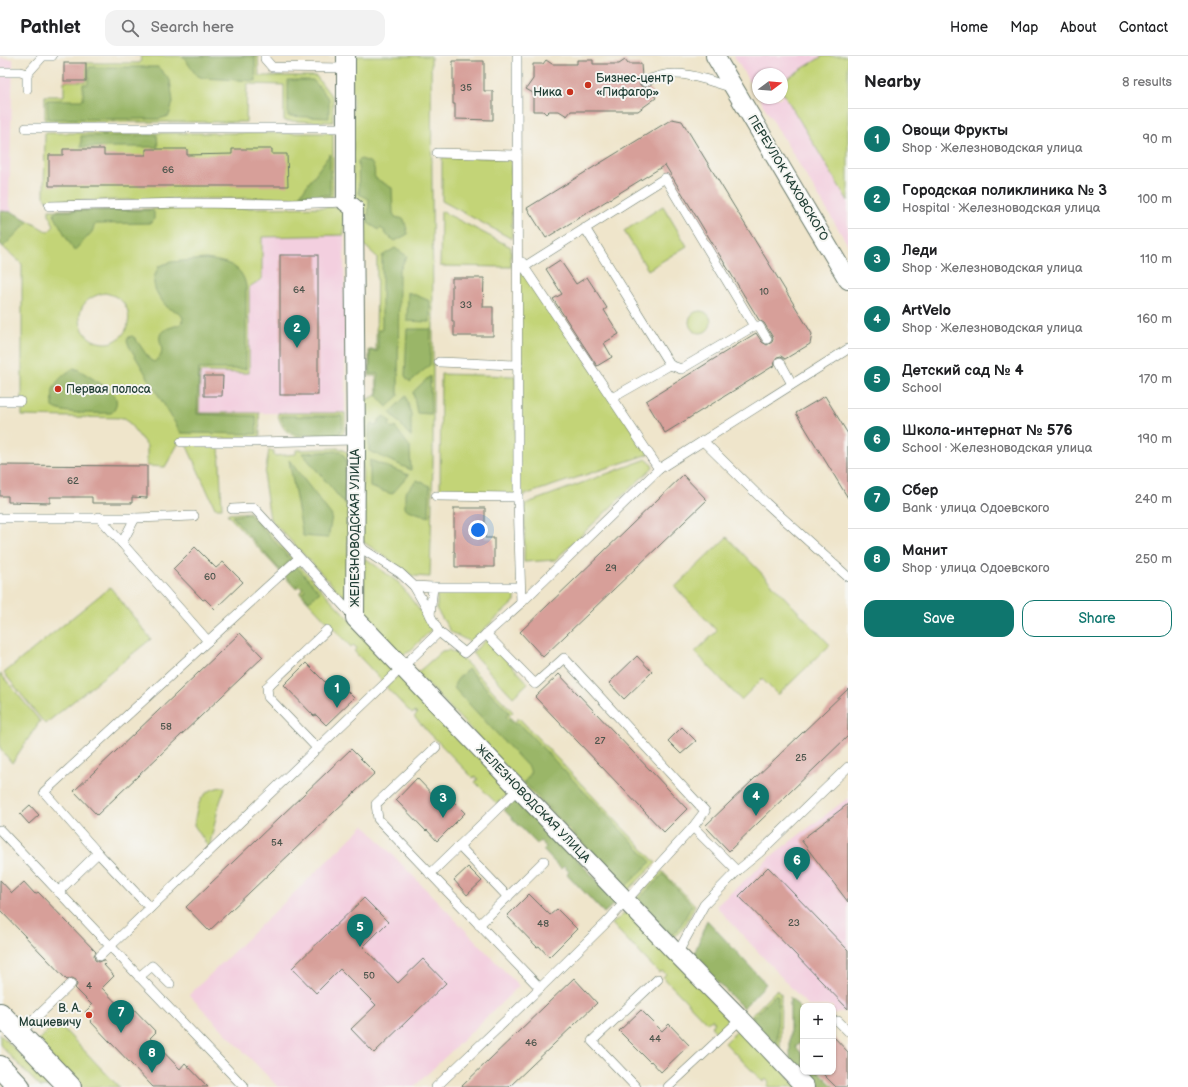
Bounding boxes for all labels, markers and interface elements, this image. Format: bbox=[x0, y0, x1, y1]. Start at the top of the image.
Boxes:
search box bbox=[105, 10, 385, 46]
text: Pathlet bbox=[20, 16, 81, 39]
icon: search bbox=[119, 17, 141, 39]
text: Search here bbox=[151, 18, 234, 37]
text: Home bbox=[950, 19, 988, 36]
text: Map bbox=[1010, 19, 1038, 36]
text: About bbox=[1060, 19, 1097, 36]
text: Contact bbox=[1119, 19, 1168, 36]
north arrow bbox=[752, 68, 788, 104]
place label: Бизнес-центр «Пифагор» bbox=[596, 71, 674, 100]
text: Nearby bbox=[864, 72, 921, 92]
text: 8 results bbox=[1122, 74, 1172, 90]
marker: Бизнес-центр «Пифагор» bbox=[583, 80, 593, 90]
house number: 35 bbox=[460, 82, 472, 94]
place label: Ника bbox=[533, 85, 562, 100]
marker: Ника bbox=[565, 87, 575, 97]
street label: ПЕРЕУЛОК КАХОВСКОГО bbox=[744, 112, 832, 244]
text: Овощи Фрукты bbox=[902, 121, 1008, 140]
text: 1 bbox=[874, 131, 880, 147]
text: 90 m bbox=[1143, 131, 1172, 147]
text: Shop · Железноводская улица bbox=[902, 140, 1083, 156]
house number: 66 bbox=[162, 164, 174, 176]
text: Городская поликлиника № 3 bbox=[902, 181, 1107, 200]
text: 2 bbox=[873, 191, 881, 207]
text: 100 m bbox=[1137, 191, 1172, 207]
text: Hospital · Железноводская улица bbox=[902, 200, 1100, 216]
text: Леди bbox=[902, 241, 938, 260]
text: 3 bbox=[873, 251, 881, 267]
text: 110 m bbox=[1140, 251, 1172, 267]
text: Shop · Железноводская улица bbox=[902, 260, 1083, 276]
house number: 64 bbox=[293, 284, 305, 296]
house number: 10 bbox=[759, 286, 769, 298]
house number: 33 bbox=[460, 299, 472, 311]
text: ArtVelo bbox=[902, 301, 951, 320]
text: 4 bbox=[873, 311, 881, 327]
text: 160 m bbox=[1137, 311, 1172, 327]
pin: 2 bbox=[284, 315, 310, 348]
text: Shop · Железноводская улица bbox=[902, 320, 1083, 336]
text: Детский сад № 4 bbox=[902, 361, 1024, 380]
text: 5 bbox=[873, 371, 881, 387]
text: 170 m bbox=[1139, 371, 1172, 387]
text: School bbox=[902, 380, 942, 396]
place label: Первая полоса bbox=[66, 382, 151, 397]
marker: Первая полоса bbox=[53, 384, 63, 394]
text: Школа-интернат № 576 bbox=[902, 421, 1073, 440]
text: 6 bbox=[873, 431, 881, 447]
text: 190 m bbox=[1138, 431, 1172, 447]
text: School · Железноводская улица bbox=[902, 440, 1092, 456]
street label: ЖЕЛЕЗНОВОДСКАЯ УЛИЦА bbox=[348, 448, 363, 607]
house number: 62 bbox=[67, 475, 79, 487]
text: Сбер bbox=[902, 481, 938, 500]
text: 7 bbox=[873, 491, 881, 507]
text: 240 m bbox=[1135, 491, 1172, 507]
text: Bank · улица Одоевского bbox=[902, 500, 1049, 516]
your location bbox=[468, 520, 488, 540]
text: Манит bbox=[902, 541, 948, 560]
text: 8 bbox=[873, 551, 881, 567]
text: 250 m bbox=[1135, 551, 1172, 567]
text: Shop · улица Одоевского bbox=[902, 560, 1049, 576]
house number: 29 bbox=[605, 562, 617, 574]
house number: 60 bbox=[204, 571, 216, 583]
button: Save bbox=[864, 600, 1014, 637]
button: Share bbox=[1022, 600, 1172, 637]
pin: 1 bbox=[324, 675, 350, 708]
house number: 58 bbox=[160, 721, 172, 733]
house number: 27 bbox=[595, 735, 605, 747]
street label: ЖЕЛЕЗНОВОДСКАЯ УЛИЦА bbox=[473, 742, 594, 867]
house number: 25 bbox=[795, 752, 807, 764]
pin: 4 bbox=[743, 783, 769, 816]
pin: 3 bbox=[430, 785, 456, 818]
house number: 54 bbox=[271, 837, 283, 849]
pin: 6 bbox=[784, 847, 810, 880]
pin: 5 bbox=[347, 914, 373, 947]
house number: 23 bbox=[788, 917, 800, 929]
house number: 48 bbox=[537, 918, 549, 930]
house number: 50 bbox=[363, 970, 375, 982]
house number: 4 bbox=[86, 980, 92, 992]
pin: 7 bbox=[108, 1000, 134, 1033]
place label: В. А. Мациевичу bbox=[19, 1001, 81, 1030]
map controls bbox=[800, 1003, 836, 1075]
button: + bbox=[800, 1003, 836, 1039]
marker: В. А. Мациевичу bbox=[84, 1010, 94, 1020]
house number: 44 bbox=[649, 1033, 661, 1045]
house number: 46 bbox=[525, 1037, 537, 1049]
button: − bbox=[800, 1039, 836, 1075]
pin: 8 bbox=[139, 1040, 165, 1073]

